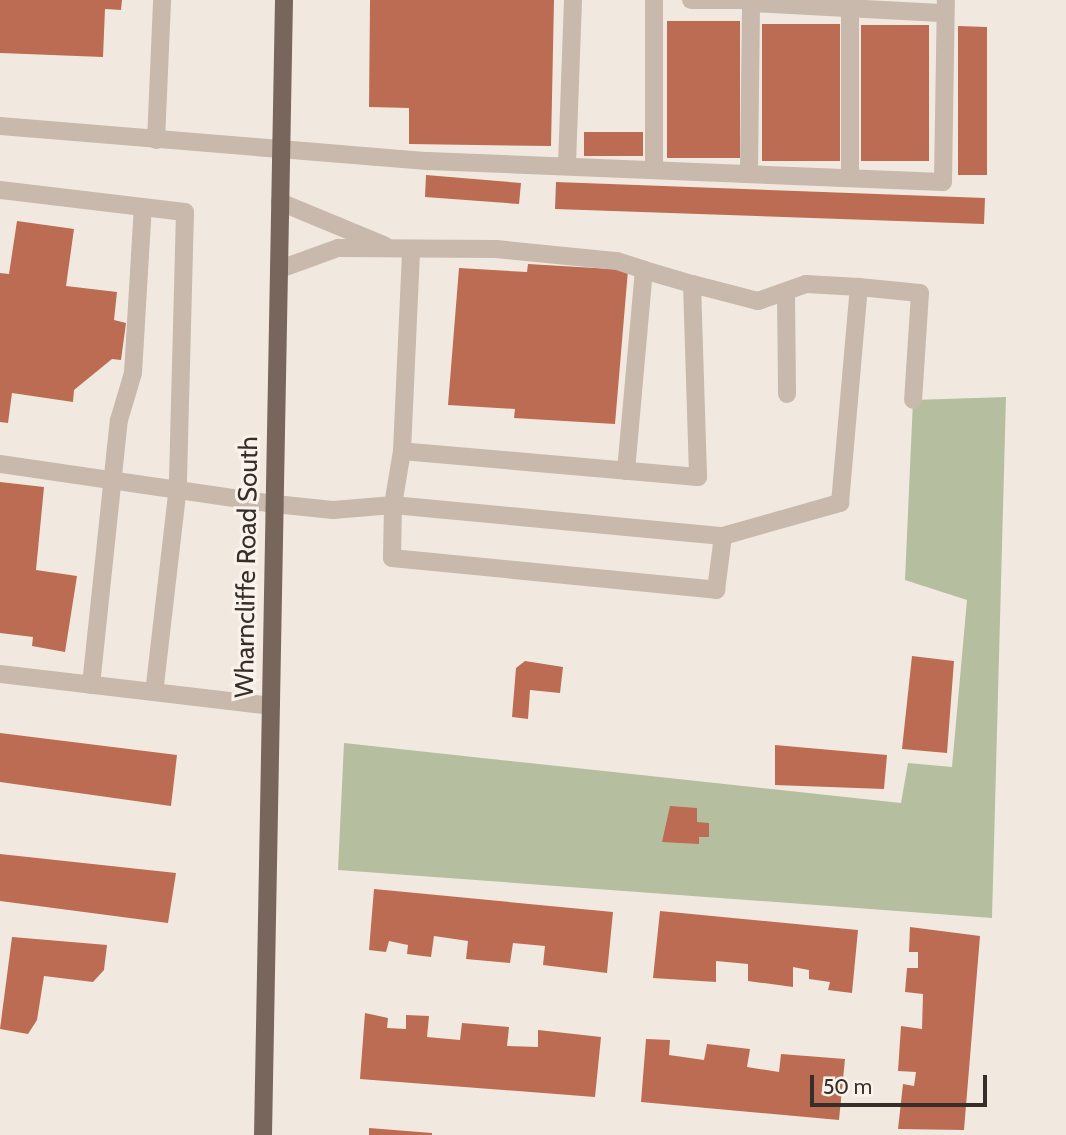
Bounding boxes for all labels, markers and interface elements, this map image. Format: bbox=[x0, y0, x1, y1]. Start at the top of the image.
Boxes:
street label: Wharncliffe Road South bbox=[229, 436, 265, 698]
scale bar bbox=[814, 1062, 991, 1106]
text: 50 m bbox=[823, 1074, 872, 1099]

